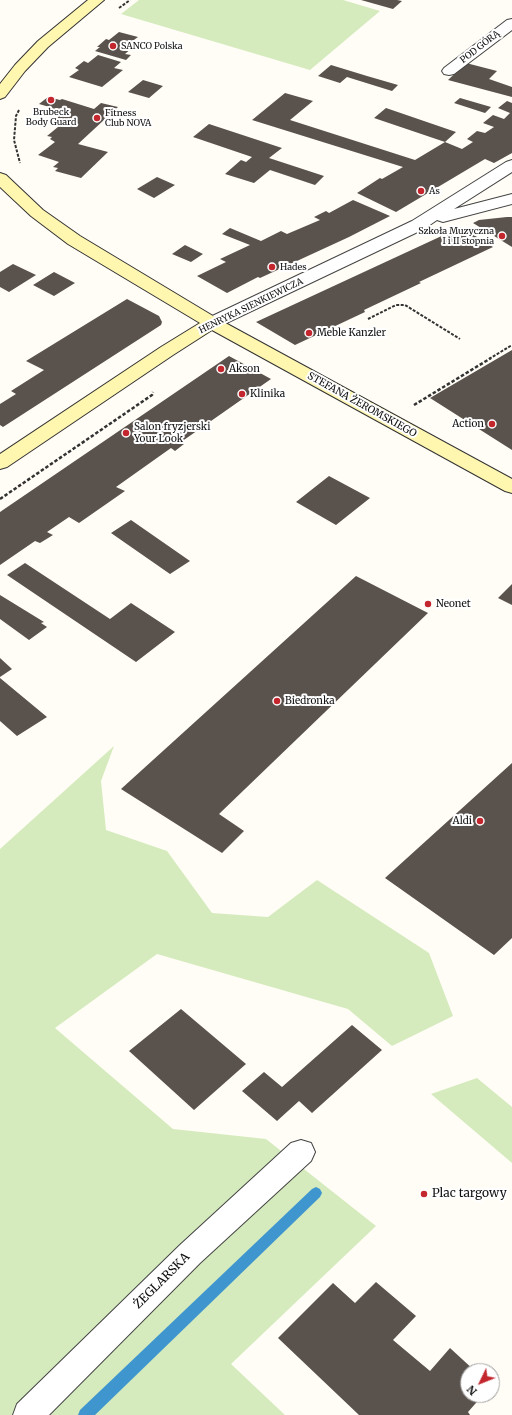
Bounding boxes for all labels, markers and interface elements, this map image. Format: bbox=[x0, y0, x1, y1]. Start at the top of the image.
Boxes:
street label: POD GÓRĄ bbox=[458, 28, 502, 66]
marker: SANCO Polska bbox=[108, 41, 118, 51]
place label: SANCO Polska bbox=[121, 41, 183, 51]
marker: Brubeck Body Guard bbox=[46, 95, 56, 105]
place label: Brubeck Body Guard bbox=[26, 107, 76, 128]
place label: Fitness Club NOVA bbox=[105, 108, 151, 129]
marker: Fitness Club NOVA bbox=[92, 113, 102, 123]
marker: As bbox=[416, 186, 426, 196]
place label: As bbox=[429, 186, 440, 196]
place label: Szkoła Muzyczna I i II stopnia bbox=[418, 226, 494, 247]
marker: Szkoła Muzyczna I i II stopnia bbox=[497, 231, 507, 241]
marker: Hades bbox=[267, 262, 277, 272]
place label: Hades bbox=[280, 262, 307, 272]
street label: HENRYKA SIENKIEWICZA bbox=[197, 276, 305, 336]
place label: Meble Kanzler bbox=[317, 327, 386, 339]
marker: Meble Kanzler bbox=[304, 328, 314, 338]
place label: Akson bbox=[229, 363, 260, 375]
marker: Akson bbox=[216, 364, 226, 374]
street label: STEFANA ŻEROMSKIEGO bbox=[305, 370, 419, 440]
place label: Klinika bbox=[250, 388, 285, 400]
marker: Klinika bbox=[237, 389, 247, 399]
place label: Action bbox=[452, 418, 484, 430]
marker: Action bbox=[487, 419, 497, 429]
place label: Salon fryzjerski Your Look bbox=[134, 421, 210, 444]
marker: Salon fryzjerski Your Look bbox=[121, 428, 131, 438]
place label: Neonet bbox=[436, 598, 471, 610]
marker: Neonet bbox=[423, 599, 433, 609]
place label: Biedronka bbox=[285, 695, 335, 707]
marker: Biedronka bbox=[272, 696, 282, 706]
place label: Aldi bbox=[452, 815, 472, 827]
marker: Aldi bbox=[475, 816, 485, 826]
place label: Plac targowy bbox=[432, 1187, 507, 1201]
marker: Plac targowy bbox=[419, 1189, 429, 1199]
street label: ŻEGLARSKA bbox=[131, 1250, 193, 1312]
north arrow bbox=[460, 1363, 500, 1403]
text: N bbox=[464, 1383, 480, 1398]

